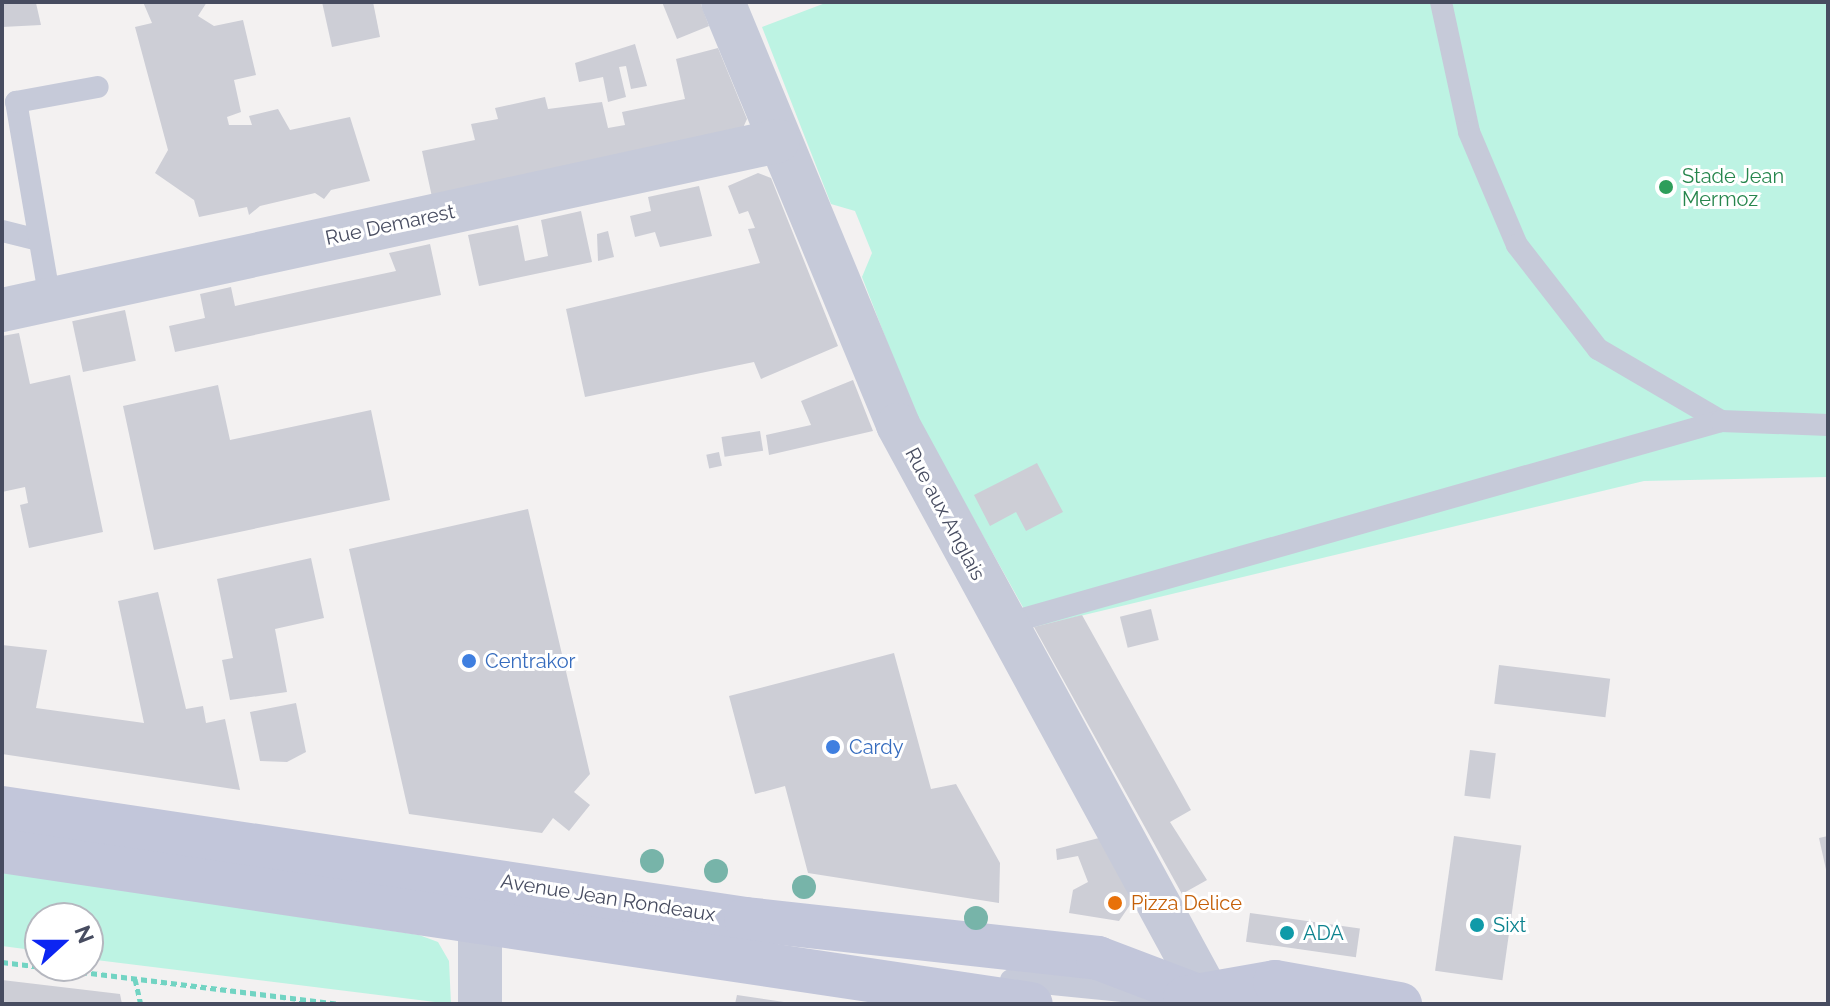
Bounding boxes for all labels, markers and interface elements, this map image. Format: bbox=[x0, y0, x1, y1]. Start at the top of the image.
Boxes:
place label: Stade Jean Mermoz bbox=[1682, 164, 1785, 211]
marker: Stade Jean Mermoz bbox=[1657, 178, 1675, 196]
street label: Rue Demarest bbox=[323, 200, 457, 250]
street label: Rue aux Anglais bbox=[900, 443, 990, 585]
place label: Centrakor bbox=[485, 649, 576, 673]
marker: Centrakor bbox=[460, 652, 478, 670]
place label: Cardy bbox=[849, 735, 904, 759]
marker: Cardy bbox=[824, 738, 842, 756]
street label: Avenue Jean Rondeaux bbox=[499, 869, 717, 927]
place label: Pizza Delice bbox=[1131, 891, 1242, 915]
marker: Pizza Delice bbox=[1106, 894, 1124, 912]
north arrow bbox=[24, 902, 104, 982]
place label: Sixt bbox=[1493, 913, 1526, 937]
marker: Sixt bbox=[1468, 916, 1486, 934]
place label: ADA bbox=[1303, 921, 1344, 945]
text: N bbox=[69, 922, 100, 947]
marker: ADA bbox=[1278, 924, 1296, 942]

